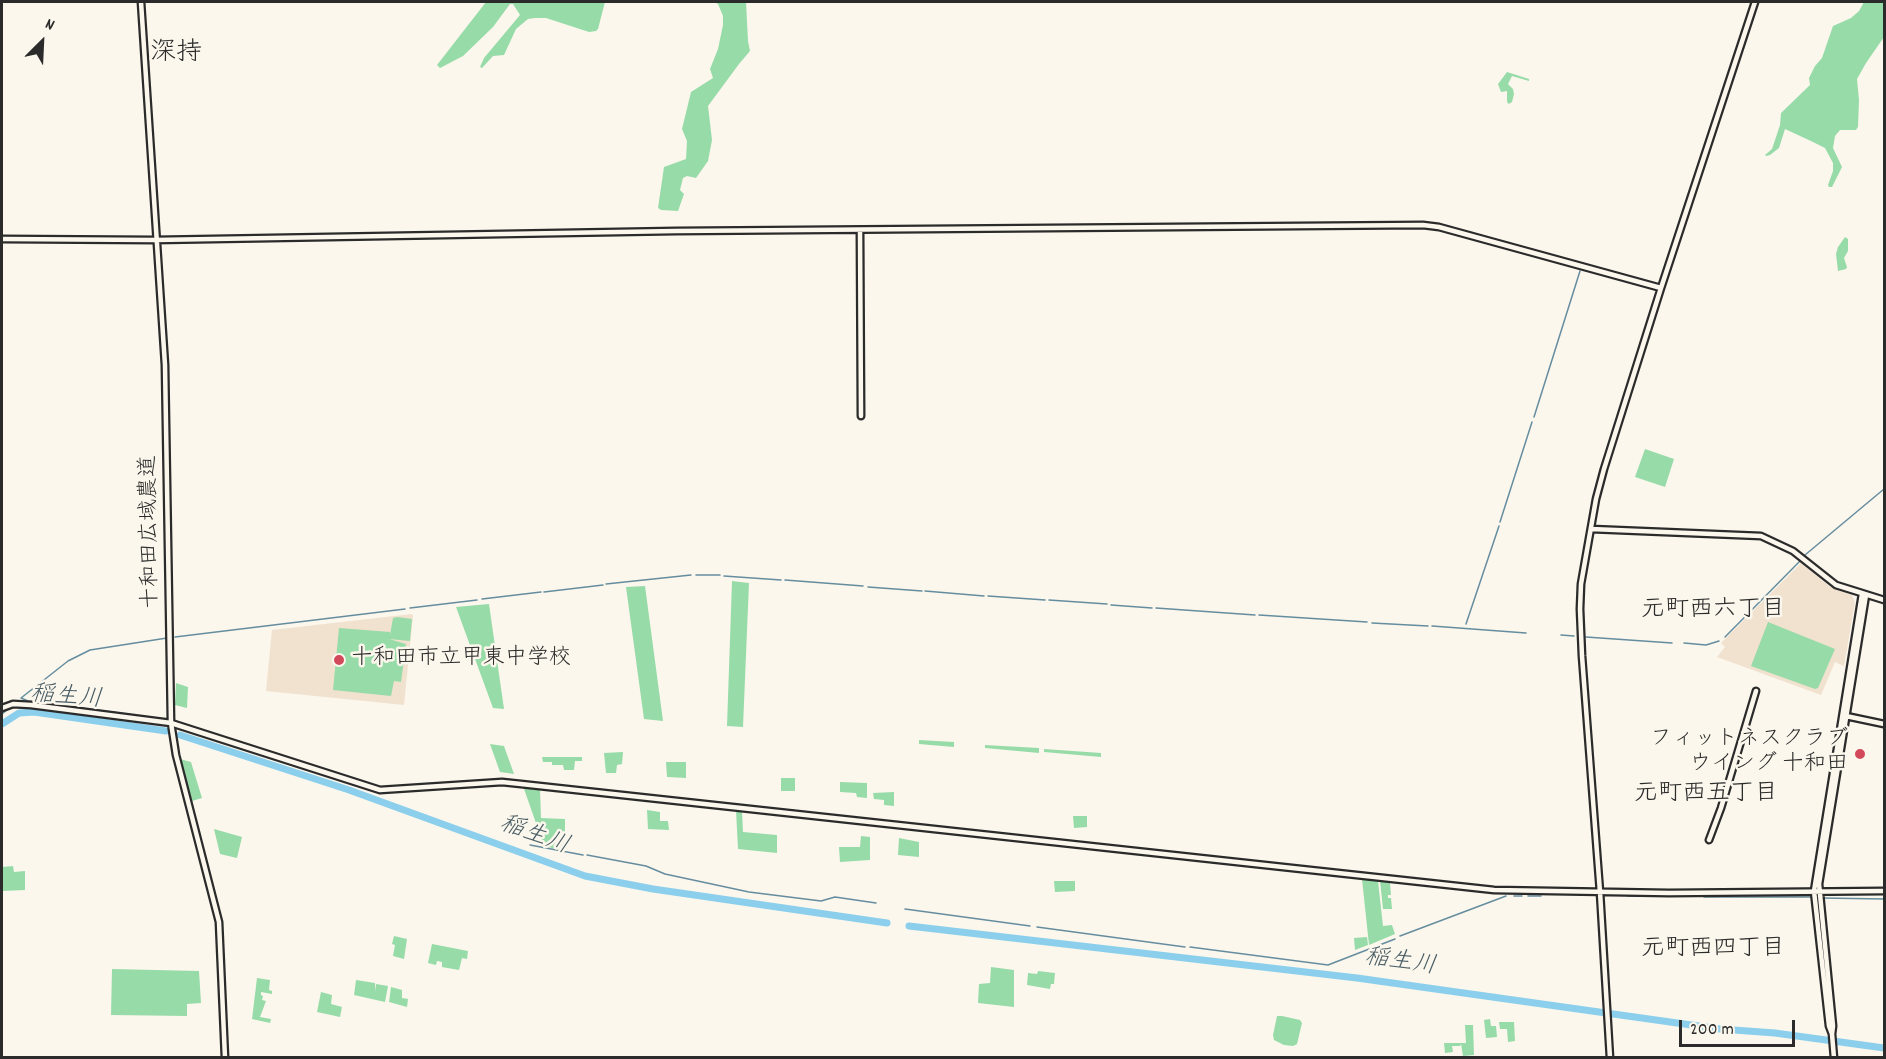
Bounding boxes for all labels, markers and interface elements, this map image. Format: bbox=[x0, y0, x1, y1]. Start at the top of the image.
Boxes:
north arrow bbox=[12, 12, 72, 72]
text: N bbox=[41, 13, 58, 37]
district label: 深持 bbox=[150, 39, 202, 71]
street label: 十和田広域農道 bbox=[137, 455, 167, 609]
district label: 元町西六丁目 bbox=[1641, 598, 1785, 626]
place label: 十和田市立甲東中学校 bbox=[351, 647, 571, 673]
marker: 十和田市立甲東中学校 bbox=[332, 653, 346, 667]
water label: 稲生川 bbox=[29, 682, 103, 716]
place label: フィットネスクラブ ウイング 十和田 bbox=[1650, 728, 1848, 780]
marker: フィットネスクラブ ウイング 十和田 bbox=[1853, 747, 1867, 761]
district label: 元町西五丁目 bbox=[1634, 782, 1778, 810]
water label: 稲生川 bbox=[495, 811, 573, 863]
district label: 元町西四丁目 bbox=[1641, 937, 1785, 965]
water label: 稲生川 bbox=[1362, 945, 1438, 983]
scale bar bbox=[1682, 1008, 1798, 1046]
text: 200 m bbox=[1690, 1018, 1734, 1043]

